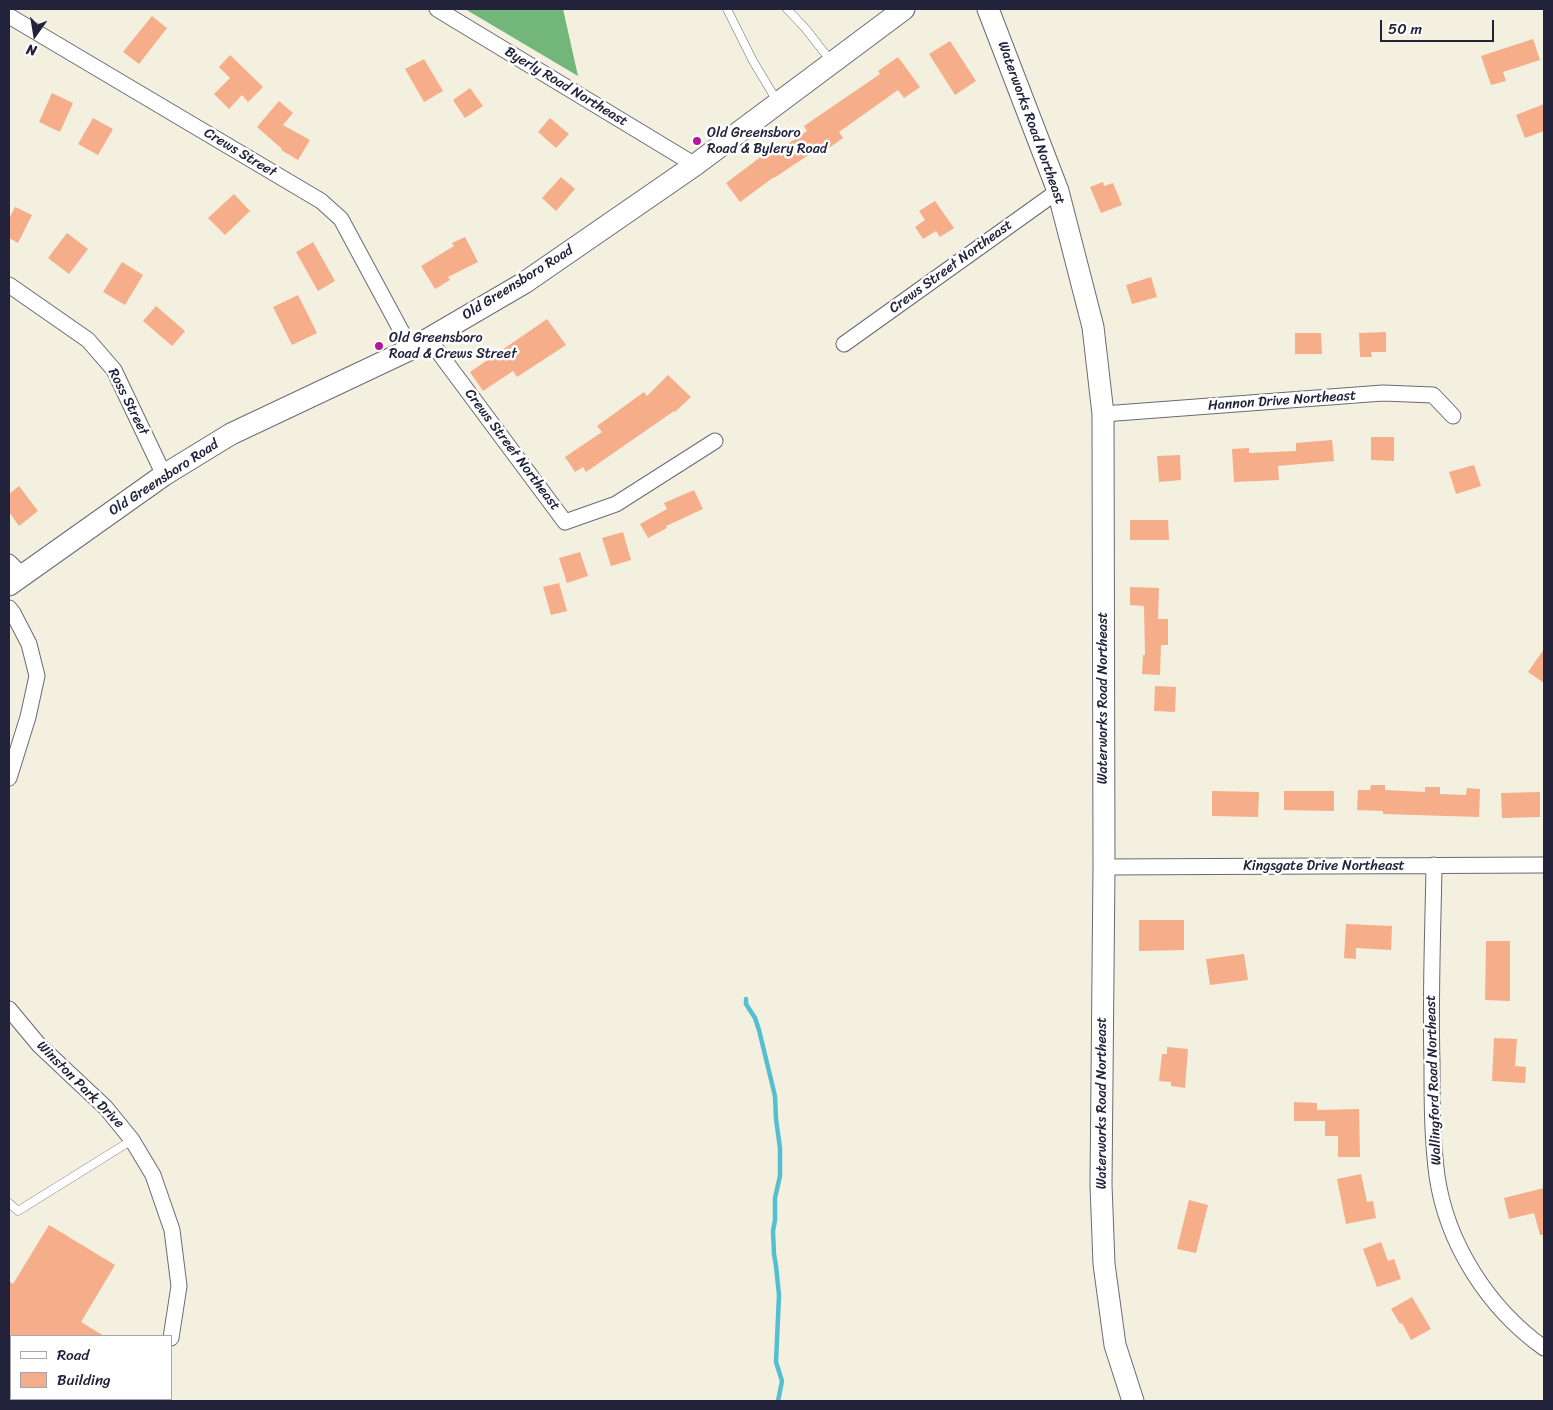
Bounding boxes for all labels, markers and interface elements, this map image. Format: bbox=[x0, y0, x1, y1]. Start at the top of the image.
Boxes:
north arrow bbox=[10, 10, 60, 60]
scale bar bbox=[1383, 10, 1497, 42]
text: 50 m bbox=[1388, 16, 1422, 42]
text: N bbox=[24, 37, 39, 63]
street label: Waterworks Road Northeast bbox=[994, 39, 1068, 207]
street label: Byerly Road Northeast bbox=[502, 44, 630, 130]
street label: Crews Street bbox=[201, 125, 279, 181]
place label: Old Greensboro Road & Bylery Road bbox=[707, 125, 827, 158]
marker: Old Greensboro Road & Bylery Road bbox=[691, 135, 703, 147]
street label: Crews Street Northeast bbox=[886, 217, 1016, 317]
street label: Old Greensboro Road bbox=[460, 242, 576, 324]
place label: Old Greensboro Road & Crews Street bbox=[389, 330, 517, 362]
marker: Old Greensboro Road & Crews Street bbox=[373, 340, 385, 352]
street label: Ross Street bbox=[104, 366, 152, 438]
street label: Crews Street Northeast bbox=[461, 386, 563, 514]
street label: Hannon Drive Northeast bbox=[1207, 387, 1357, 415]
street label: Old Greensboro Road bbox=[106, 436, 222, 520]
street label: Waterworks Road Northeast bbox=[1095, 612, 1111, 784]
street label: Kingsgate Drive Northeast bbox=[1243, 858, 1405, 874]
street label: Wallingford Road Northeast bbox=[1423, 994, 1445, 1166]
street label: Waterworks Road Northeast bbox=[1094, 1017, 1110, 1189]
street label: Winston Park Drive bbox=[33, 1038, 127, 1132]
legend bbox=[10, 1335, 172, 1400]
text: Road bbox=[57, 1342, 89, 1368]
text: Building bbox=[57, 1367, 111, 1393]

